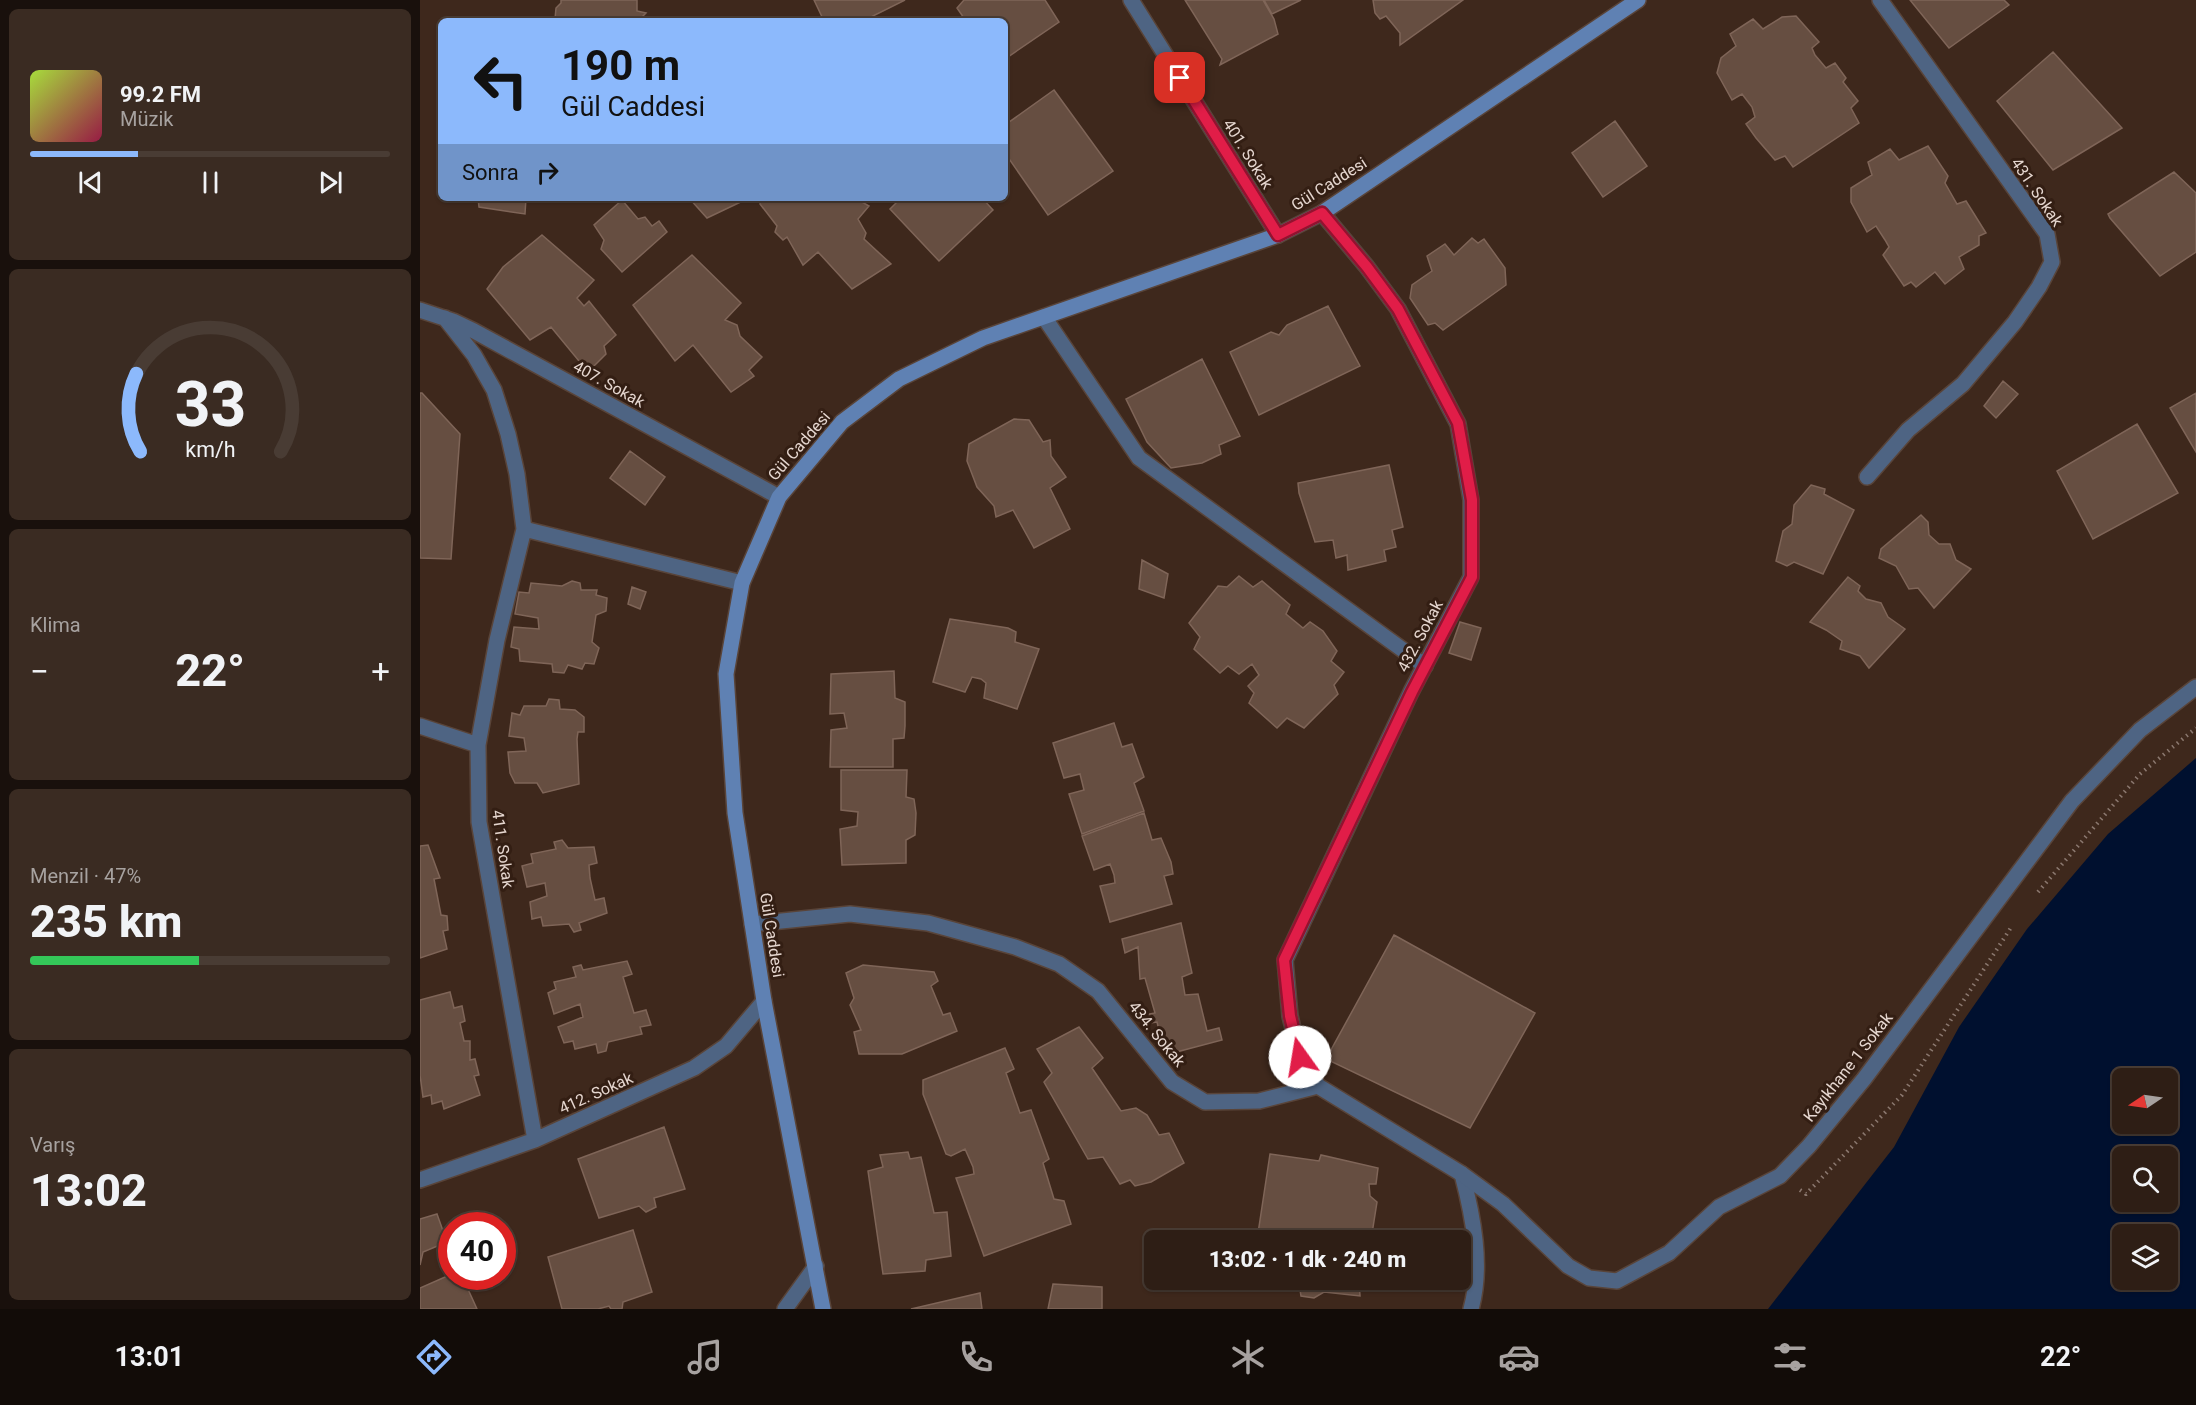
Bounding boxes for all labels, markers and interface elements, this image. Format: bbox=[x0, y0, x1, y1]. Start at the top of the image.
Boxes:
text: 190 m bbox=[561, 41, 680, 90]
icon: left bbox=[462, 42, 540, 120]
pin bbox=[1154, 52, 1205, 103]
icon: arrive bbox=[1163, 61, 1196, 94]
text: 99.2 FM bbox=[120, 82, 201, 107]
text: Gül Caddesi bbox=[561, 91, 705, 123]
text: Müzik bbox=[120, 107, 173, 131]
street label: 401. Sokak bbox=[1219, 116, 1277, 193]
street label: Gül Caddesi bbox=[1288, 153, 1370, 215]
street label: 431. Sokak bbox=[2007, 154, 2067, 231]
icon: right bbox=[531, 156, 564, 189]
text: Sonra bbox=[462, 160, 519, 185]
icon: previous bbox=[74, 166, 107, 199]
icon: pause bbox=[194, 166, 227, 199]
icon: next bbox=[314, 166, 347, 199]
street label: 407. Sokak bbox=[570, 357, 649, 412]
text: 33 bbox=[174, 368, 246, 441]
street label: Gül Caddesi bbox=[764, 408, 834, 484]
text: km/h bbox=[185, 437, 235, 462]
street label: 432. Sokak bbox=[1393, 596, 1447, 675]
text: Klima bbox=[30, 613, 81, 637]
text: 22° bbox=[175, 644, 245, 697]
text: − bbox=[30, 652, 49, 691]
text: + bbox=[371, 652, 390, 691]
street label: 411. Sokak bbox=[488, 809, 518, 890]
text: Menzil · 47% bbox=[30, 864, 141, 888]
street label: Gül Caddesi bbox=[756, 891, 788, 979]
text: 235 km bbox=[30, 895, 182, 948]
street label: 434. Sokak bbox=[1125, 997, 1190, 1071]
street label: Kayıkhane 1 Sokak bbox=[1799, 1008, 1897, 1125]
position arrow bbox=[1268, 1025, 1332, 1089]
street label: 412. Sokak bbox=[556, 1068, 637, 1118]
north arrow bbox=[2112, 1068, 2178, 1134]
map controls bbox=[2112, 1068, 2178, 1290]
text: Varış bbox=[30, 1133, 75, 1157]
button: search bbox=[2112, 1146, 2178, 1212]
text: 13:02 bbox=[30, 1164, 147, 1217]
speed limit sign: 40 bbox=[438, 1212, 516, 1290]
button: layers bbox=[2112, 1224, 2178, 1290]
text: 13:02 · 1 dk · 240 m bbox=[1209, 1247, 1406, 1272]
icon: directions bbox=[413, 1336, 455, 1378]
icon: music bbox=[684, 1336, 726, 1378]
icon: phone bbox=[955, 1336, 997, 1378]
icon: climate bbox=[1227, 1336, 1269, 1378]
icon: car bbox=[1498, 1336, 1540, 1378]
icon: filters bbox=[1769, 1336, 1811, 1378]
text: 13:01 bbox=[115, 1341, 184, 1373]
text: 22° bbox=[2040, 1341, 2081, 1373]

